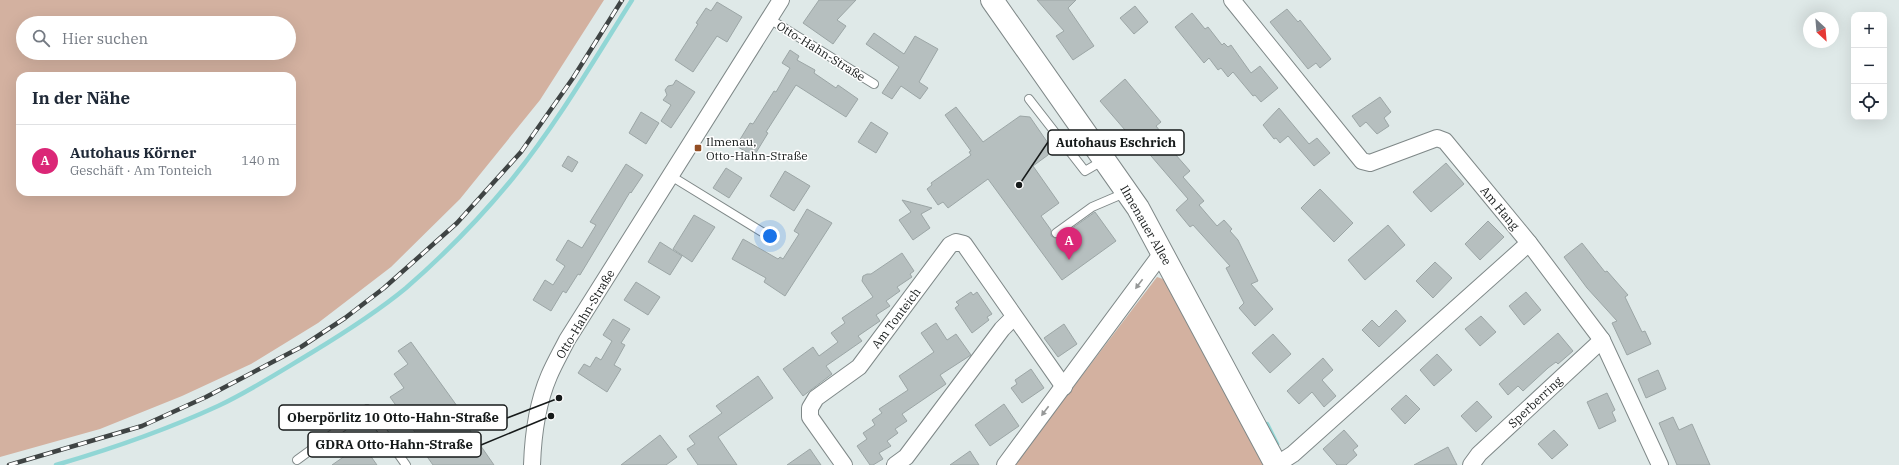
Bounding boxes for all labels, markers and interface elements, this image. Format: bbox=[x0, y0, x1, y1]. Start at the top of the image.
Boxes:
north arrow bbox=[1803, 12, 1839, 48]
map controls bbox=[1851, 12, 1887, 120]
button: + bbox=[1851, 12, 1887, 48]
search box bbox=[16, 16, 296, 60]
street label: Otto-Hahn-Straße bbox=[774, 18, 868, 84]
icon: search bbox=[30, 27, 52, 49]
text: Hier suchen bbox=[62, 29, 148, 48]
button: − bbox=[1851, 48, 1887, 84]
button: locate bbox=[1851, 84, 1887, 120]
text: In der Nähe bbox=[32, 87, 130, 109]
callout: Autohaus Eschrich bbox=[1048, 130, 1184, 155]
place label: Ilmenau, Otto-Hahn-Straße bbox=[706, 134, 808, 163]
text: Autohaus Eschrich bbox=[1056, 134, 1177, 151]
text: Autohaus Körner bbox=[70, 143, 196, 162]
marker: Ilmenau, Otto-Hahn-Straße bbox=[693, 143, 703, 153]
text: A bbox=[40, 152, 50, 169]
text: 140 m bbox=[241, 152, 280, 169]
text: Geschäft · Am Tonteich bbox=[70, 162, 212, 179]
street label: Ilmenauer Allee bbox=[1117, 182, 1175, 268]
street label: Am Hang bbox=[1477, 183, 1523, 233]
your location bbox=[760, 226, 780, 246]
pin: A bbox=[1056, 227, 1082, 260]
street label: Otto-Hahn-Straße bbox=[552, 267, 618, 361]
one-way arrow bbox=[1135, 279, 1143, 290]
street label: Am Tonteich bbox=[868, 284, 924, 351]
street label: Sperberring bbox=[1505, 373, 1566, 431]
callout: Oberpörlitz 10 Otto-Hahn-Straße bbox=[279, 405, 507, 430]
one-way arrow bbox=[1041, 406, 1049, 417]
text: Oberpörlitz 10 Otto-Hahn-Straße bbox=[287, 409, 499, 426]
callout: GDRA Otto-Hahn-Straße bbox=[308, 432, 481, 457]
text: GDRA Otto-Hahn-Straße bbox=[315, 436, 473, 453]

